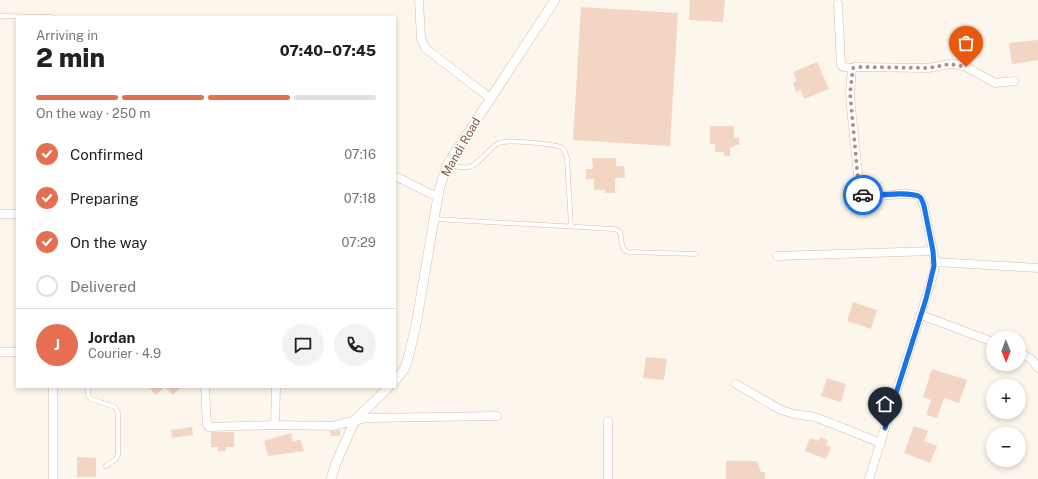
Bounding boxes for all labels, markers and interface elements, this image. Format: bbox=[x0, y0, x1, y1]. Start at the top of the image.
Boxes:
pin bbox=[949, 26, 983, 67]
text: Arriving in bbox=[36, 28, 98, 43]
icon: bag bbox=[955, 32, 977, 54]
text: 2 min bbox=[36, 42, 105, 73]
text: 07:40–07:45 bbox=[280, 42, 376, 59]
text: On the way · 250 m bbox=[36, 106, 151, 121]
street label: Mandi Road bbox=[439, 115, 483, 179]
icon: check bbox=[36, 143, 58, 165]
text: Confirmed bbox=[70, 146, 143, 163]
text: 07:16 bbox=[344, 147, 376, 162]
courier bbox=[843, 175, 883, 215]
icon: car bbox=[852, 184, 874, 206]
icon: check bbox=[36, 187, 58, 209]
text: Preparing bbox=[70, 190, 139, 207]
text: 07:18 bbox=[344, 191, 376, 206]
icon: check bbox=[36, 231, 58, 253]
text: On the way bbox=[70, 234, 147, 251]
text: 07:29 bbox=[341, 235, 376, 250]
text: Delivered bbox=[70, 278, 136, 295]
button: chat bbox=[282, 324, 324, 366]
button: phone bbox=[334, 324, 376, 366]
text: Jordan bbox=[88, 329, 135, 346]
north arrow bbox=[986, 331, 1026, 371]
map controls bbox=[986, 331, 1026, 467]
text: J bbox=[54, 336, 60, 353]
text: Courier · 4.9 bbox=[88, 346, 161, 361]
button: + bbox=[986, 379, 1026, 419]
pin bbox=[868, 387, 902, 428]
icon: home bbox=[874, 393, 896, 415]
button: − bbox=[986, 427, 1026, 467]

